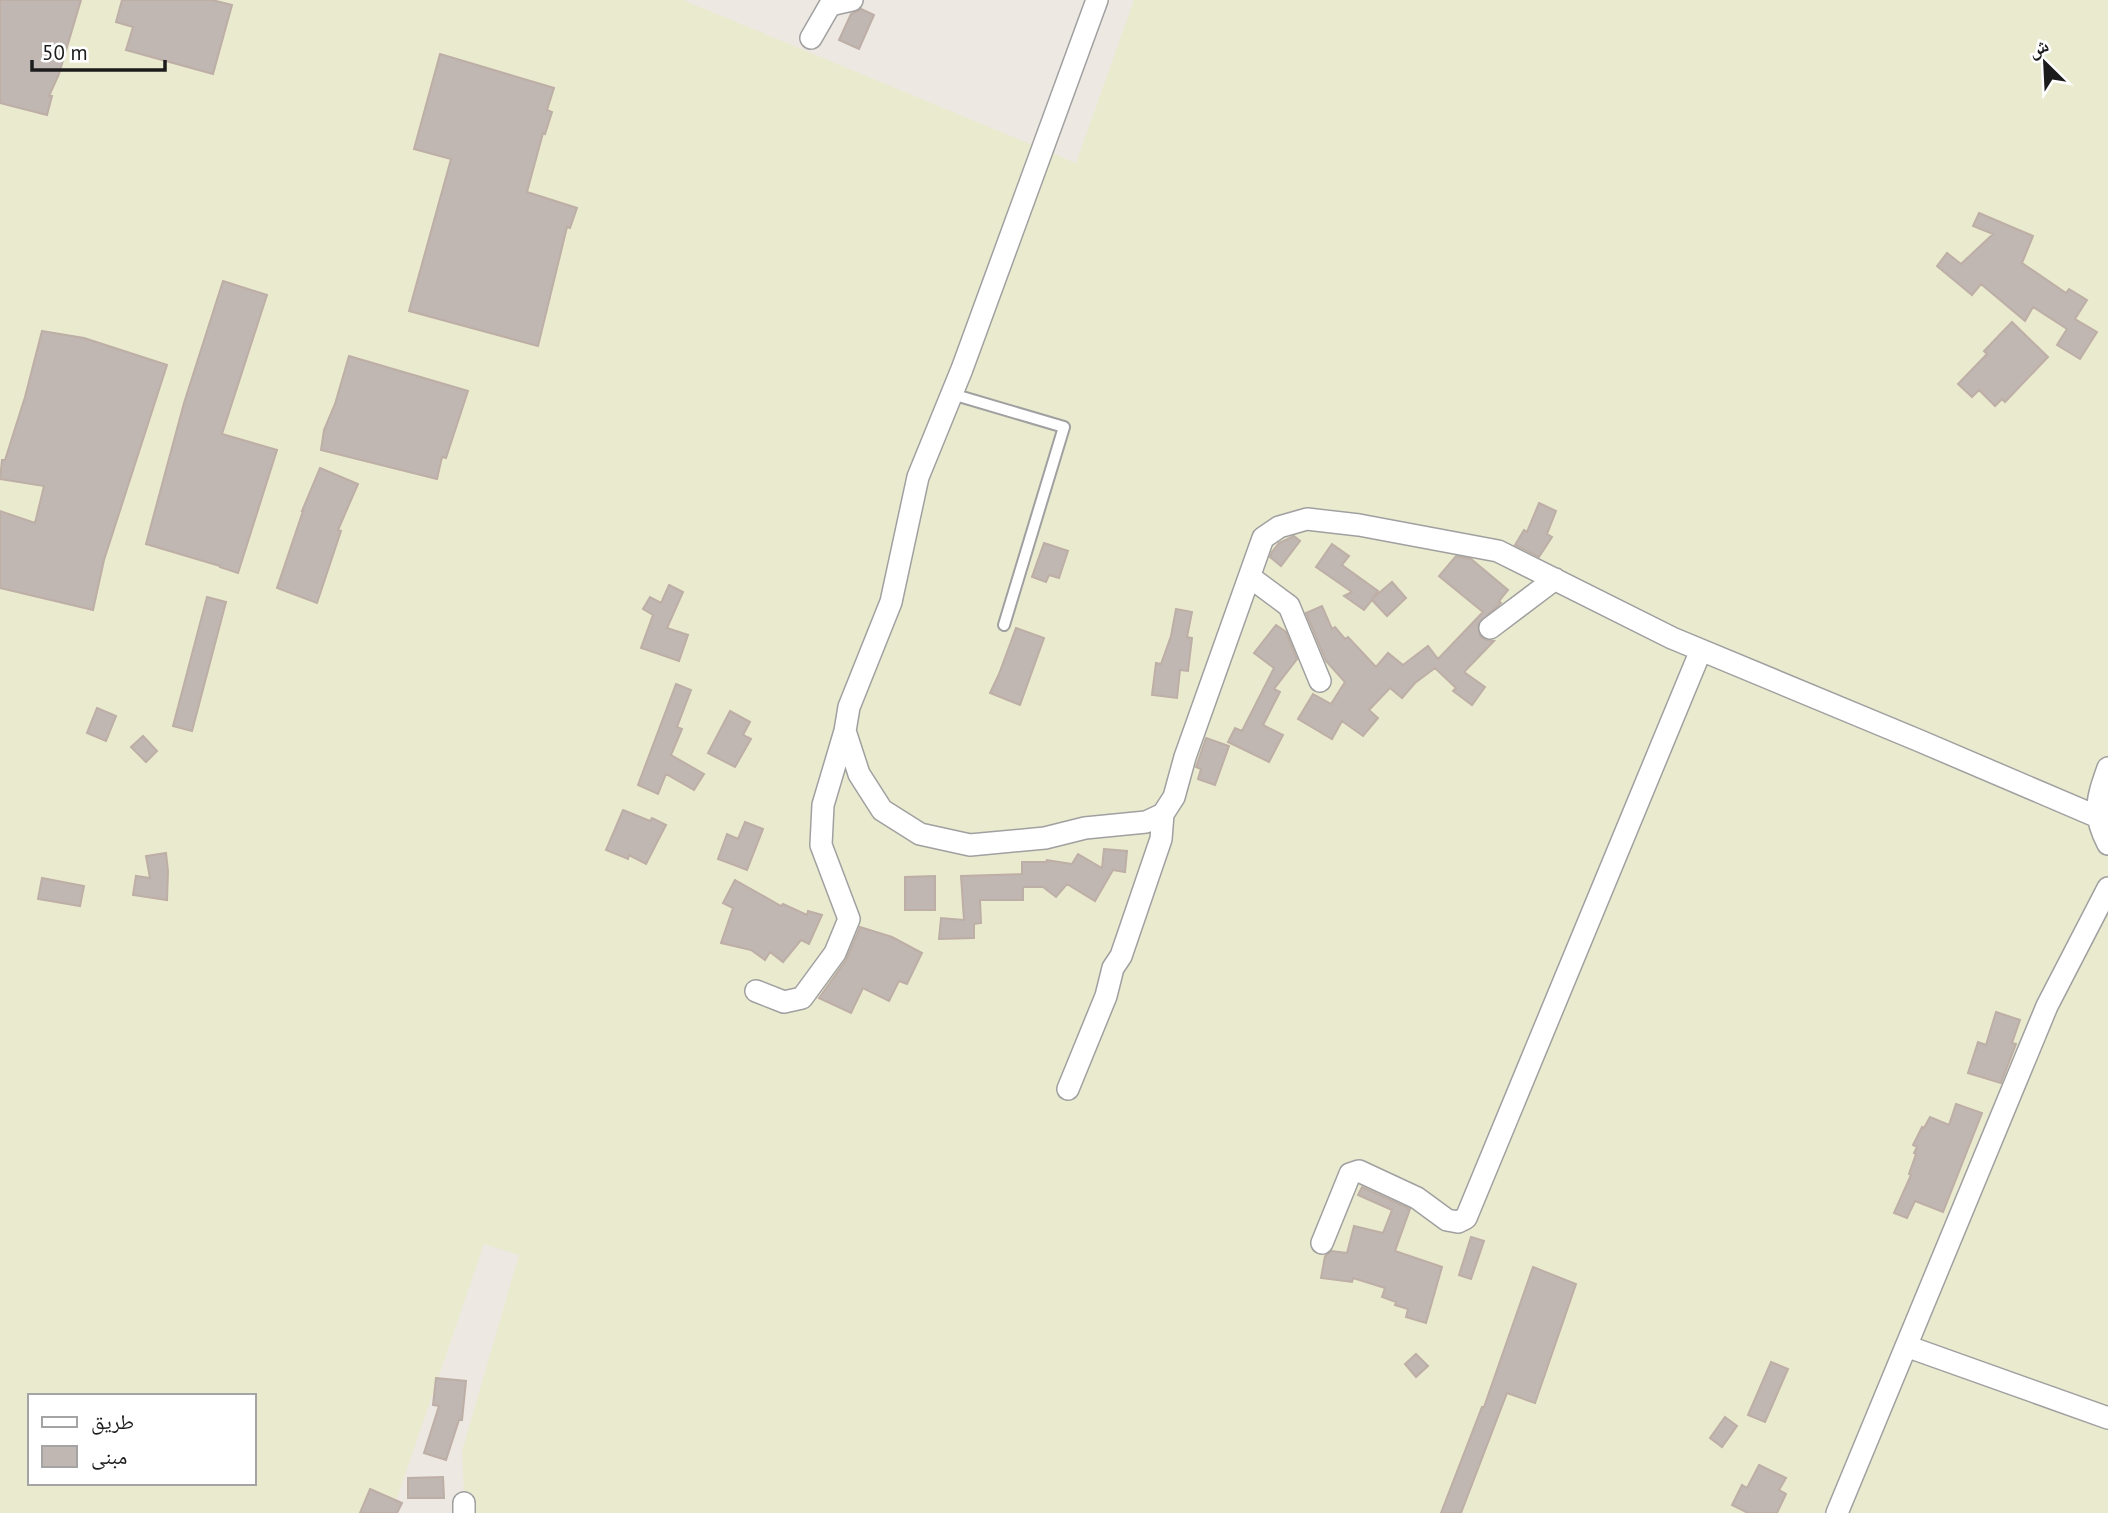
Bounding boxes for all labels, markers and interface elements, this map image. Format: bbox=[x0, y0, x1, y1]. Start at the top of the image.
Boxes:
scale bar bbox=[32, 28, 164, 72]
north arrow bbox=[2010, 28, 2080, 98]
text: ش bbox=[2024, 32, 2052, 63]
text: 50 m bbox=[42, 39, 88, 66]
legend bbox=[28, 1394, 256, 1485]
text: طريق bbox=[91, 1408, 134, 1435]
text: مبنى bbox=[91, 1443, 127, 1470]

